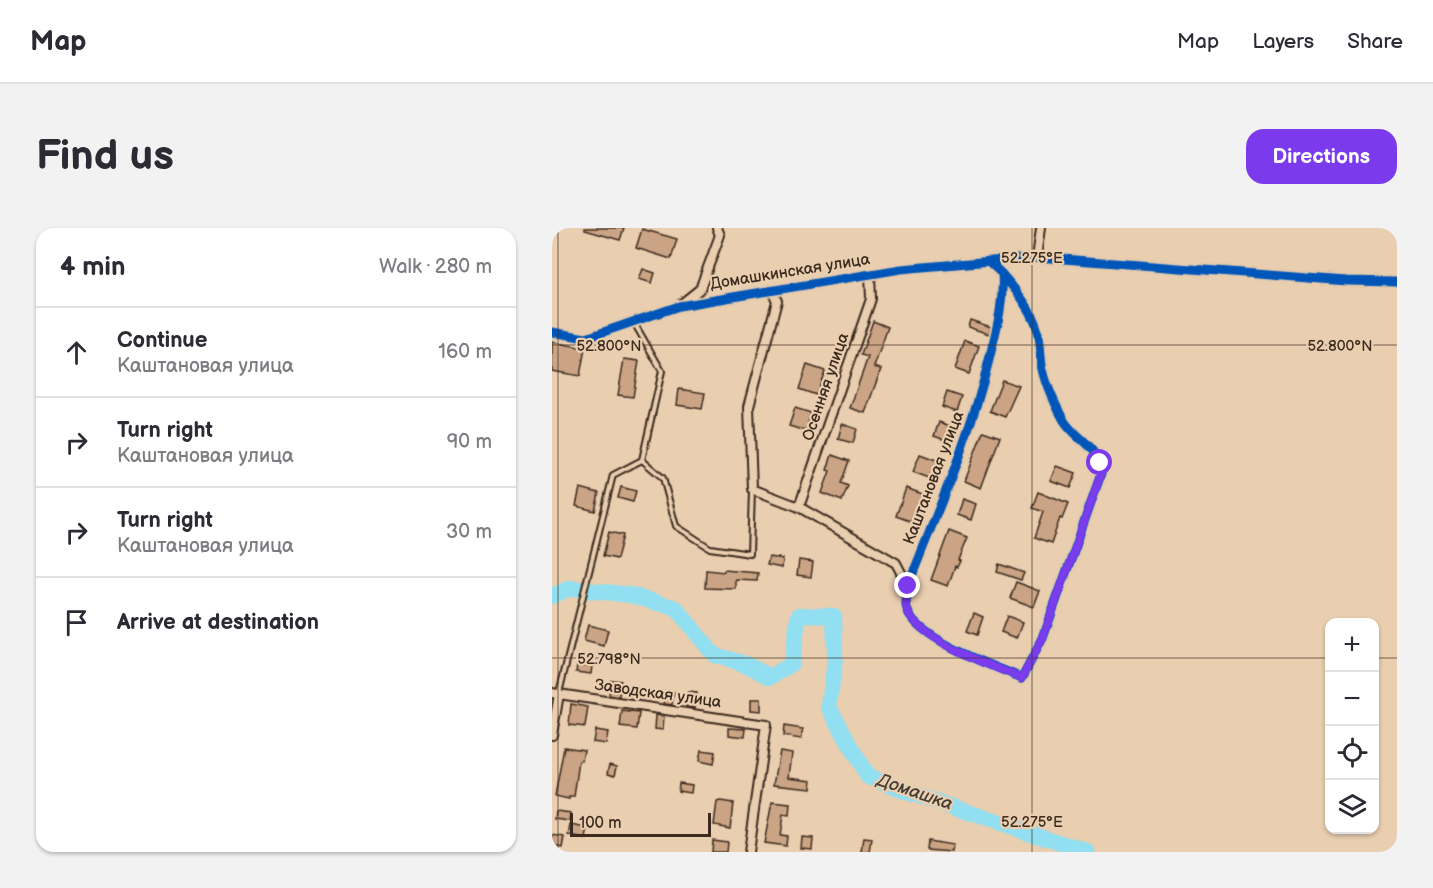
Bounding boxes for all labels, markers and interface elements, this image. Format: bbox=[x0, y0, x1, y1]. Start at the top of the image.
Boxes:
text: Map bbox=[30, 25, 86, 58]
text: Map bbox=[1177, 29, 1219, 54]
text: Layers bbox=[1252, 29, 1314, 54]
text: Share bbox=[1347, 29, 1403, 54]
button: Directions bbox=[1246, 129, 1397, 184]
text: Find us bbox=[36, 131, 174, 182]
text: 52.275°E bbox=[1001, 249, 1063, 268]
street label: Домашкинская улица bbox=[709, 250, 872, 294]
text: 4 min bbox=[60, 252, 125, 283]
text: Walk · 280 m bbox=[379, 255, 492, 279]
text: Continue bbox=[117, 327, 207, 354]
street label: Осенняя улица bbox=[799, 330, 854, 443]
icon: ahead bbox=[60, 336, 93, 369]
text: 52.800°N bbox=[577, 337, 641, 356]
text: 52.800°N bbox=[1308, 337, 1372, 356]
text: 160 m bbox=[438, 340, 492, 364]
text: Каштановая улица bbox=[117, 354, 294, 378]
street label: Каштановая улица bbox=[900, 408, 968, 547]
text: Turn right bbox=[117, 417, 213, 444]
icon: right bbox=[60, 426, 93, 459]
text: 90 m bbox=[447, 430, 492, 454]
text: Каштановая улица bbox=[117, 444, 294, 468]
route start bbox=[1086, 449, 1112, 475]
text: Turn right bbox=[117, 507, 213, 534]
icon: right bbox=[60, 516, 93, 549]
text: 30 m bbox=[446, 520, 492, 544]
text: Каштановая улица bbox=[117, 534, 294, 558]
route end bbox=[894, 572, 920, 598]
icon: arrive bbox=[60, 606, 93, 639]
text: Arrive at destination bbox=[117, 609, 319, 636]
map controls bbox=[1325, 618, 1379, 834]
button: + bbox=[1325, 618, 1379, 672]
text: 52.798°N bbox=[577, 650, 641, 669]
button: − bbox=[1325, 672, 1379, 726]
street label: Заводская улица bbox=[593, 676, 723, 712]
button: locate bbox=[1325, 726, 1379, 780]
water label: Домашка bbox=[873, 769, 956, 815]
button: layers bbox=[1325, 780, 1379, 834]
scale bar bbox=[570, 810, 711, 838]
text: 52.275°E bbox=[1001, 813, 1063, 832]
text: 100 m bbox=[579, 814, 622, 833]

